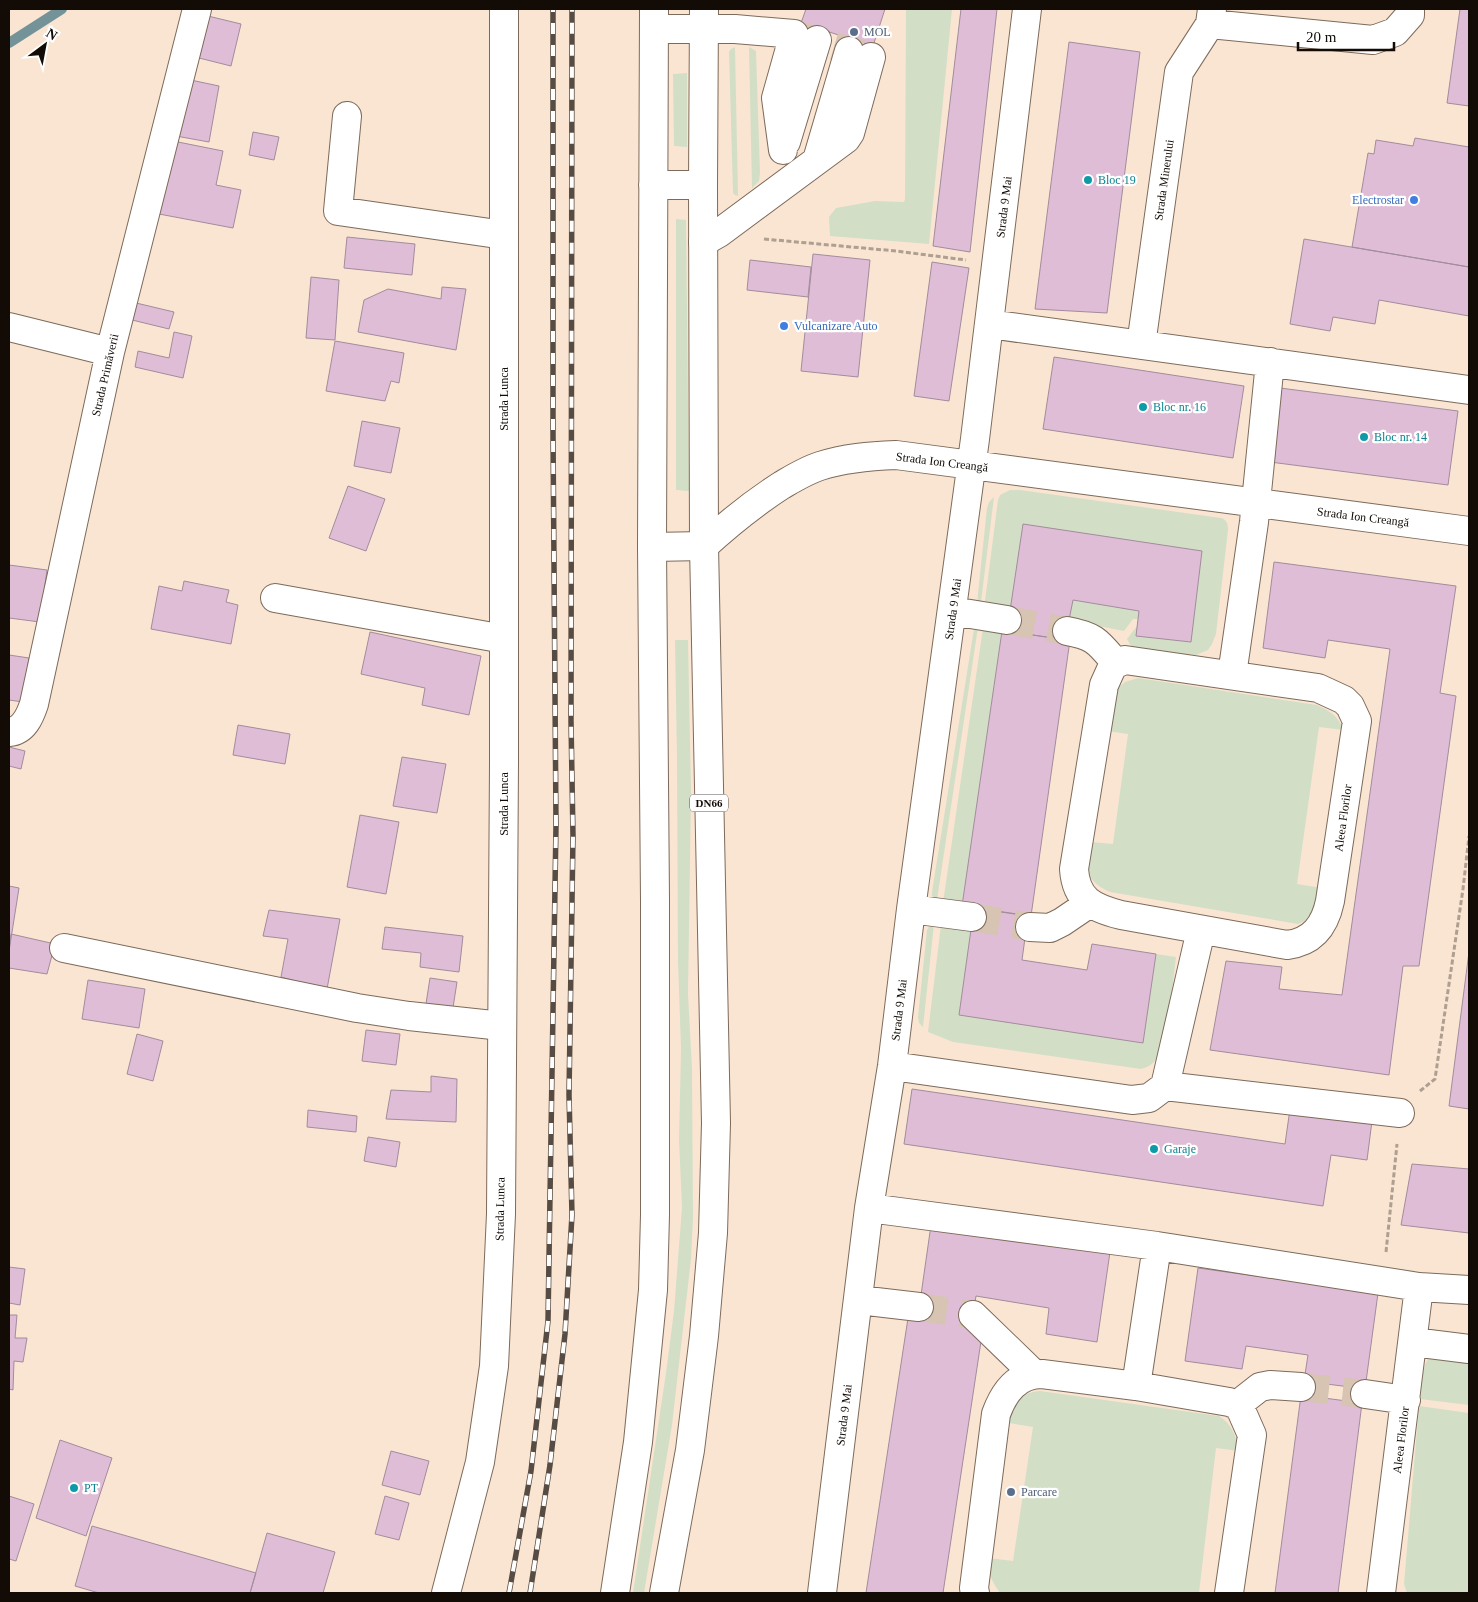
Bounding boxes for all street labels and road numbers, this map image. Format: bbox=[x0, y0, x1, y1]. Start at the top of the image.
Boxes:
street label: Strada Minerului bbox=[1151, 138, 1177, 221]
street label: Strada 9 Mai bbox=[993, 175, 1015, 239]
street label: Strada Primăverii bbox=[89, 332, 121, 418]
street label: Strada Lunca bbox=[497, 367, 511, 431]
street label: Strada Ion Creangă bbox=[895, 449, 989, 475]
street label: Strada Ion Creangă bbox=[1316, 504, 1410, 530]
street label: Strada 9 Mai bbox=[942, 577, 964, 641]
street label: Strada Lunca bbox=[497, 772, 511, 836]
street label: Aleea Florilor bbox=[1331, 784, 1355, 852]
road number: DN66 bbox=[690, 794, 728, 811]
street label: Strada 9 Mai bbox=[888, 978, 910, 1042]
street label: Strada Lunca bbox=[492, 1176, 508, 1241]
street label: Strada 9 Mai bbox=[833, 1383, 855, 1447]
street label: Aleea Florilor bbox=[1390, 1406, 1412, 1474]

